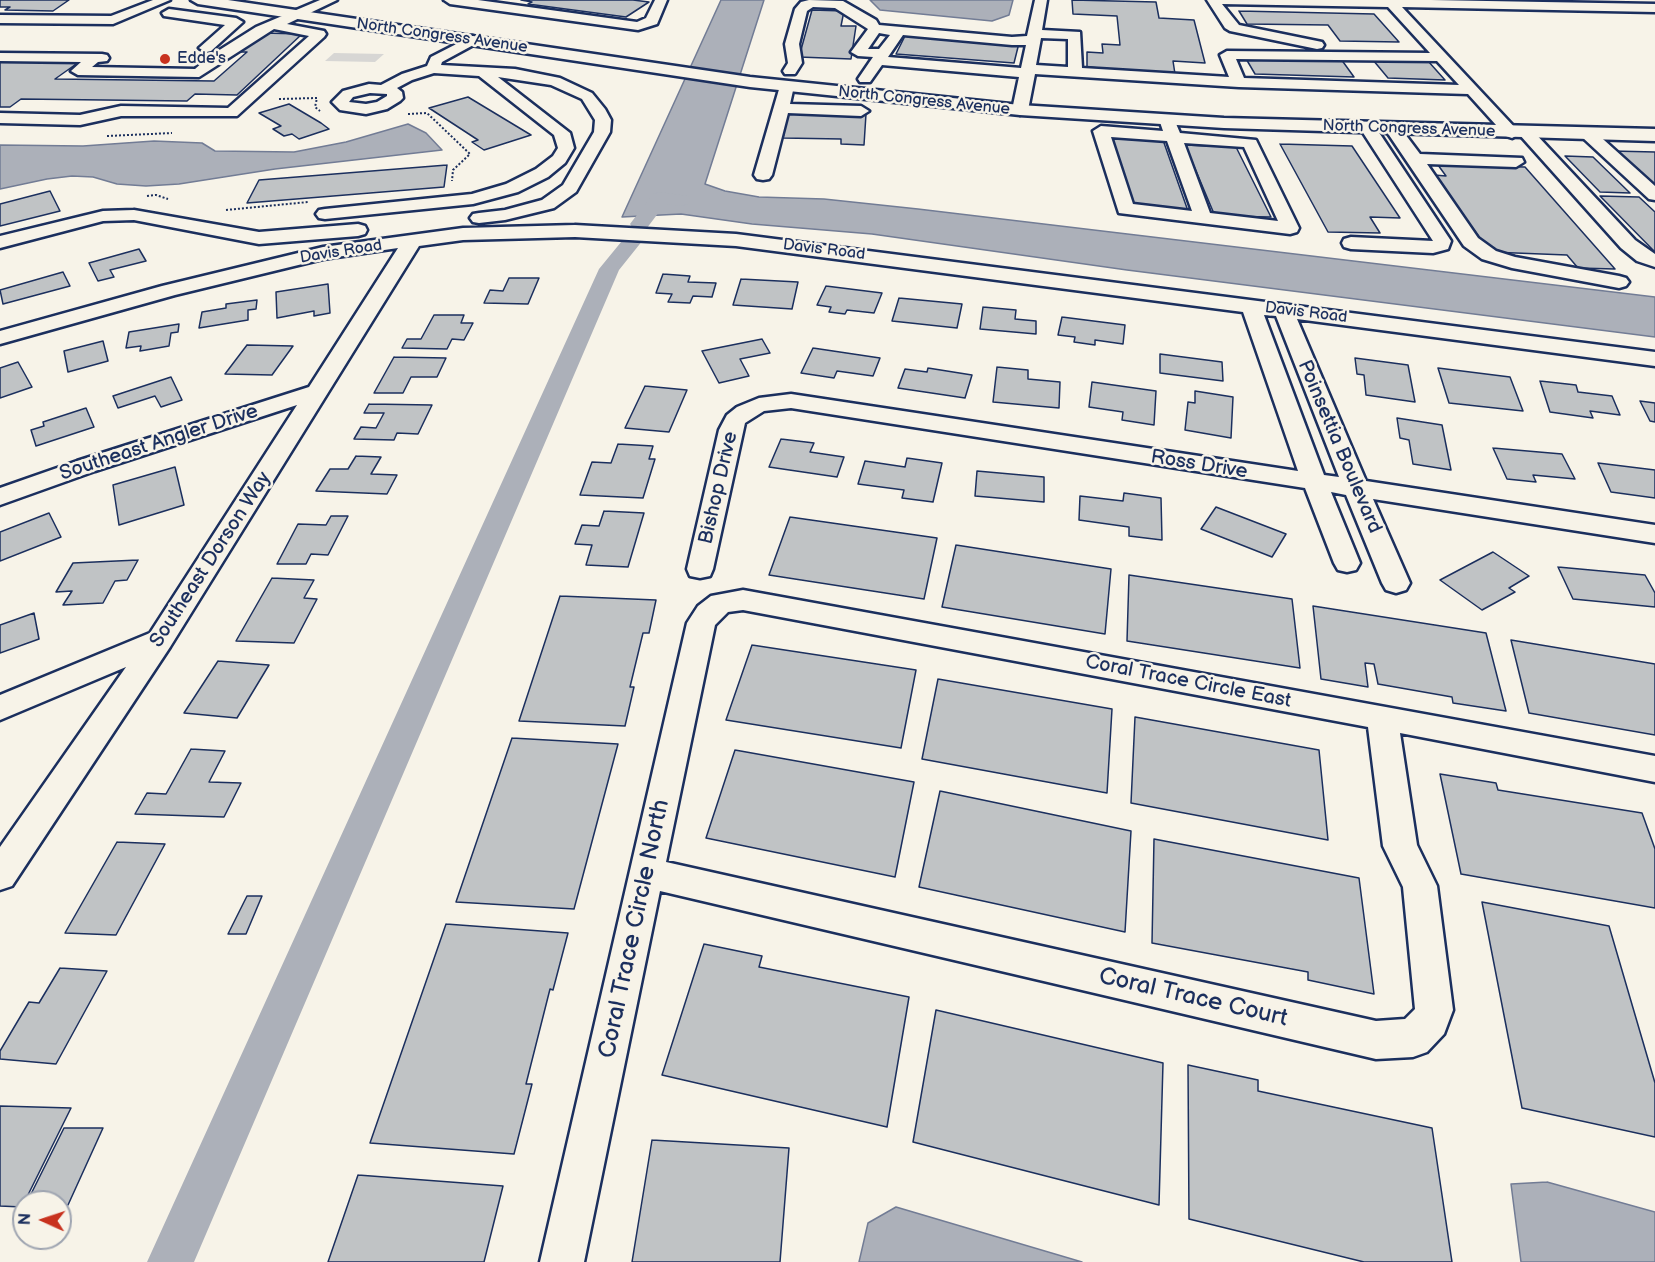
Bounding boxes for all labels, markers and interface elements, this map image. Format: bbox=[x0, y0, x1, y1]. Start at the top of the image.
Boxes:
street label: North Congress Avenue bbox=[355, 14, 529, 58]
place label: Edde's bbox=[177, 49, 226, 69]
marker: Edde's bbox=[158, 52, 172, 66]
street label: North Congress Avenue bbox=[837, 82, 1011, 120]
street label: North Congress Avenue bbox=[1322, 116, 1496, 142]
street label: Davis Road bbox=[782, 235, 866, 265]
street label: Davis Road bbox=[299, 236, 383, 268]
street label: Davis Road bbox=[1264, 298, 1348, 328]
street label: Poinsettia Boulevard bbox=[1292, 357, 1386, 537]
street label: Southeast Angler Drive bbox=[57, 400, 261, 486]
street label: Bishop Drive bbox=[694, 429, 744, 547]
street label: Ross Drive bbox=[1149, 445, 1249, 485]
street label: Southeast Dorson Way bbox=[145, 468, 277, 652]
street label: Coral Trace Circle East bbox=[1083, 650, 1293, 714]
street label: Coral Trace Circle North bbox=[594, 797, 676, 1061]
street label: Coral Trace Court bbox=[1096, 962, 1290, 1034]
north arrow bbox=[12, 1190, 72, 1250]
text: N bbox=[16, 1213, 35, 1226]

